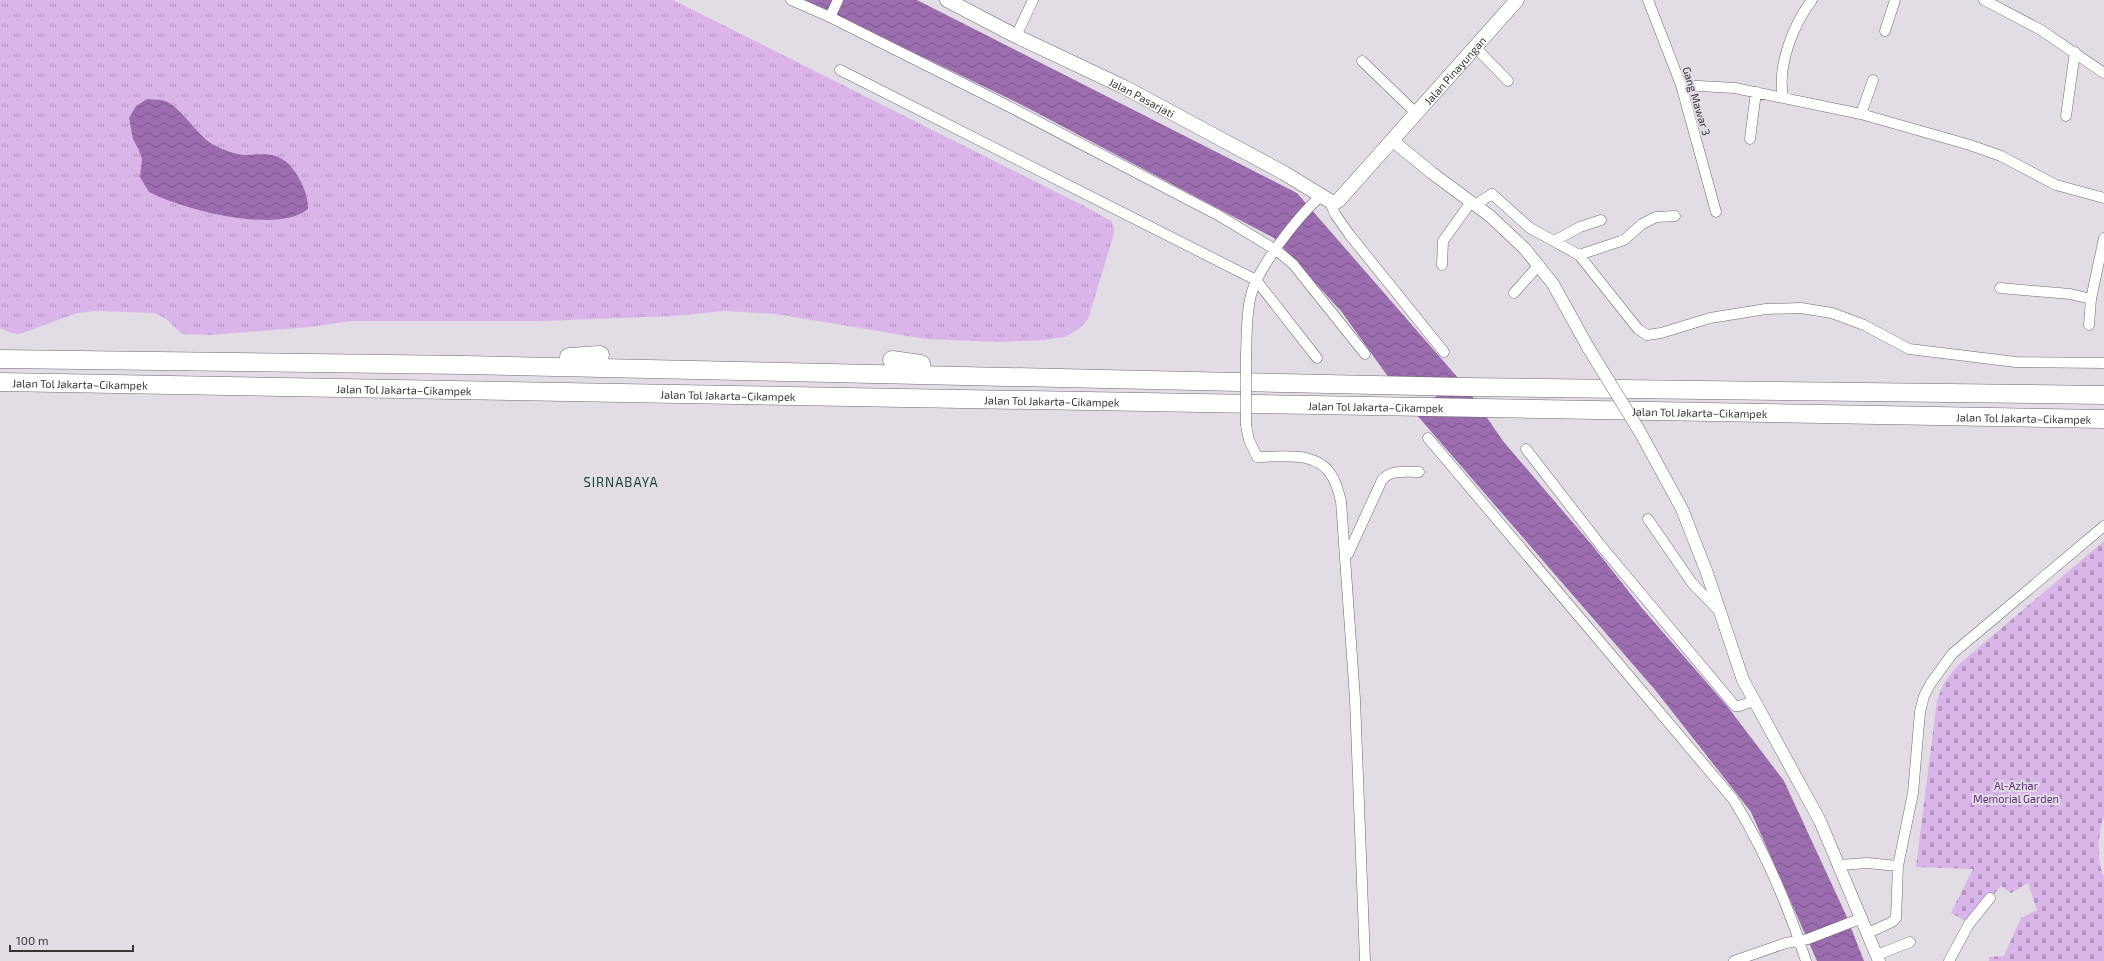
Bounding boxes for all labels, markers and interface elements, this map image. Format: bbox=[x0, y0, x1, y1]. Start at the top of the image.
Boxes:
street label: Jalan Pinayungan bbox=[1421, 33, 1488, 107]
street label: Gang Mawar 3 bbox=[1680, 65, 1714, 137]
street label: Jalan Pasarjati bbox=[1107, 75, 1177, 120]
street label: Jalan Tol Jakarta–Cikampek bbox=[12, 376, 148, 391]
street label: Jalan Tol Jakarta–Cikampek bbox=[336, 381, 472, 397]
street label: Jalan Tol Jakarta–Cikampek bbox=[660, 387, 796, 402]
street label: Jalan Tol Jakarta–Cikampek bbox=[984, 393, 1120, 408]
street label: Jalan Tol Jakarta–Cikampek bbox=[1308, 399, 1444, 414]
street label: Jalan Tol Jakarta–Cikampek bbox=[1632, 404, 1768, 420]
street label: Jalan Tol Jakarta–Cikampek bbox=[1956, 410, 2092, 425]
district label: SIRNABAYA bbox=[583, 474, 659, 490]
park label: Al-Azhar Memorial Garden bbox=[1973, 779, 2059, 805]
scale bar bbox=[10, 927, 133, 953]
text: 100 m bbox=[16, 933, 48, 947]

